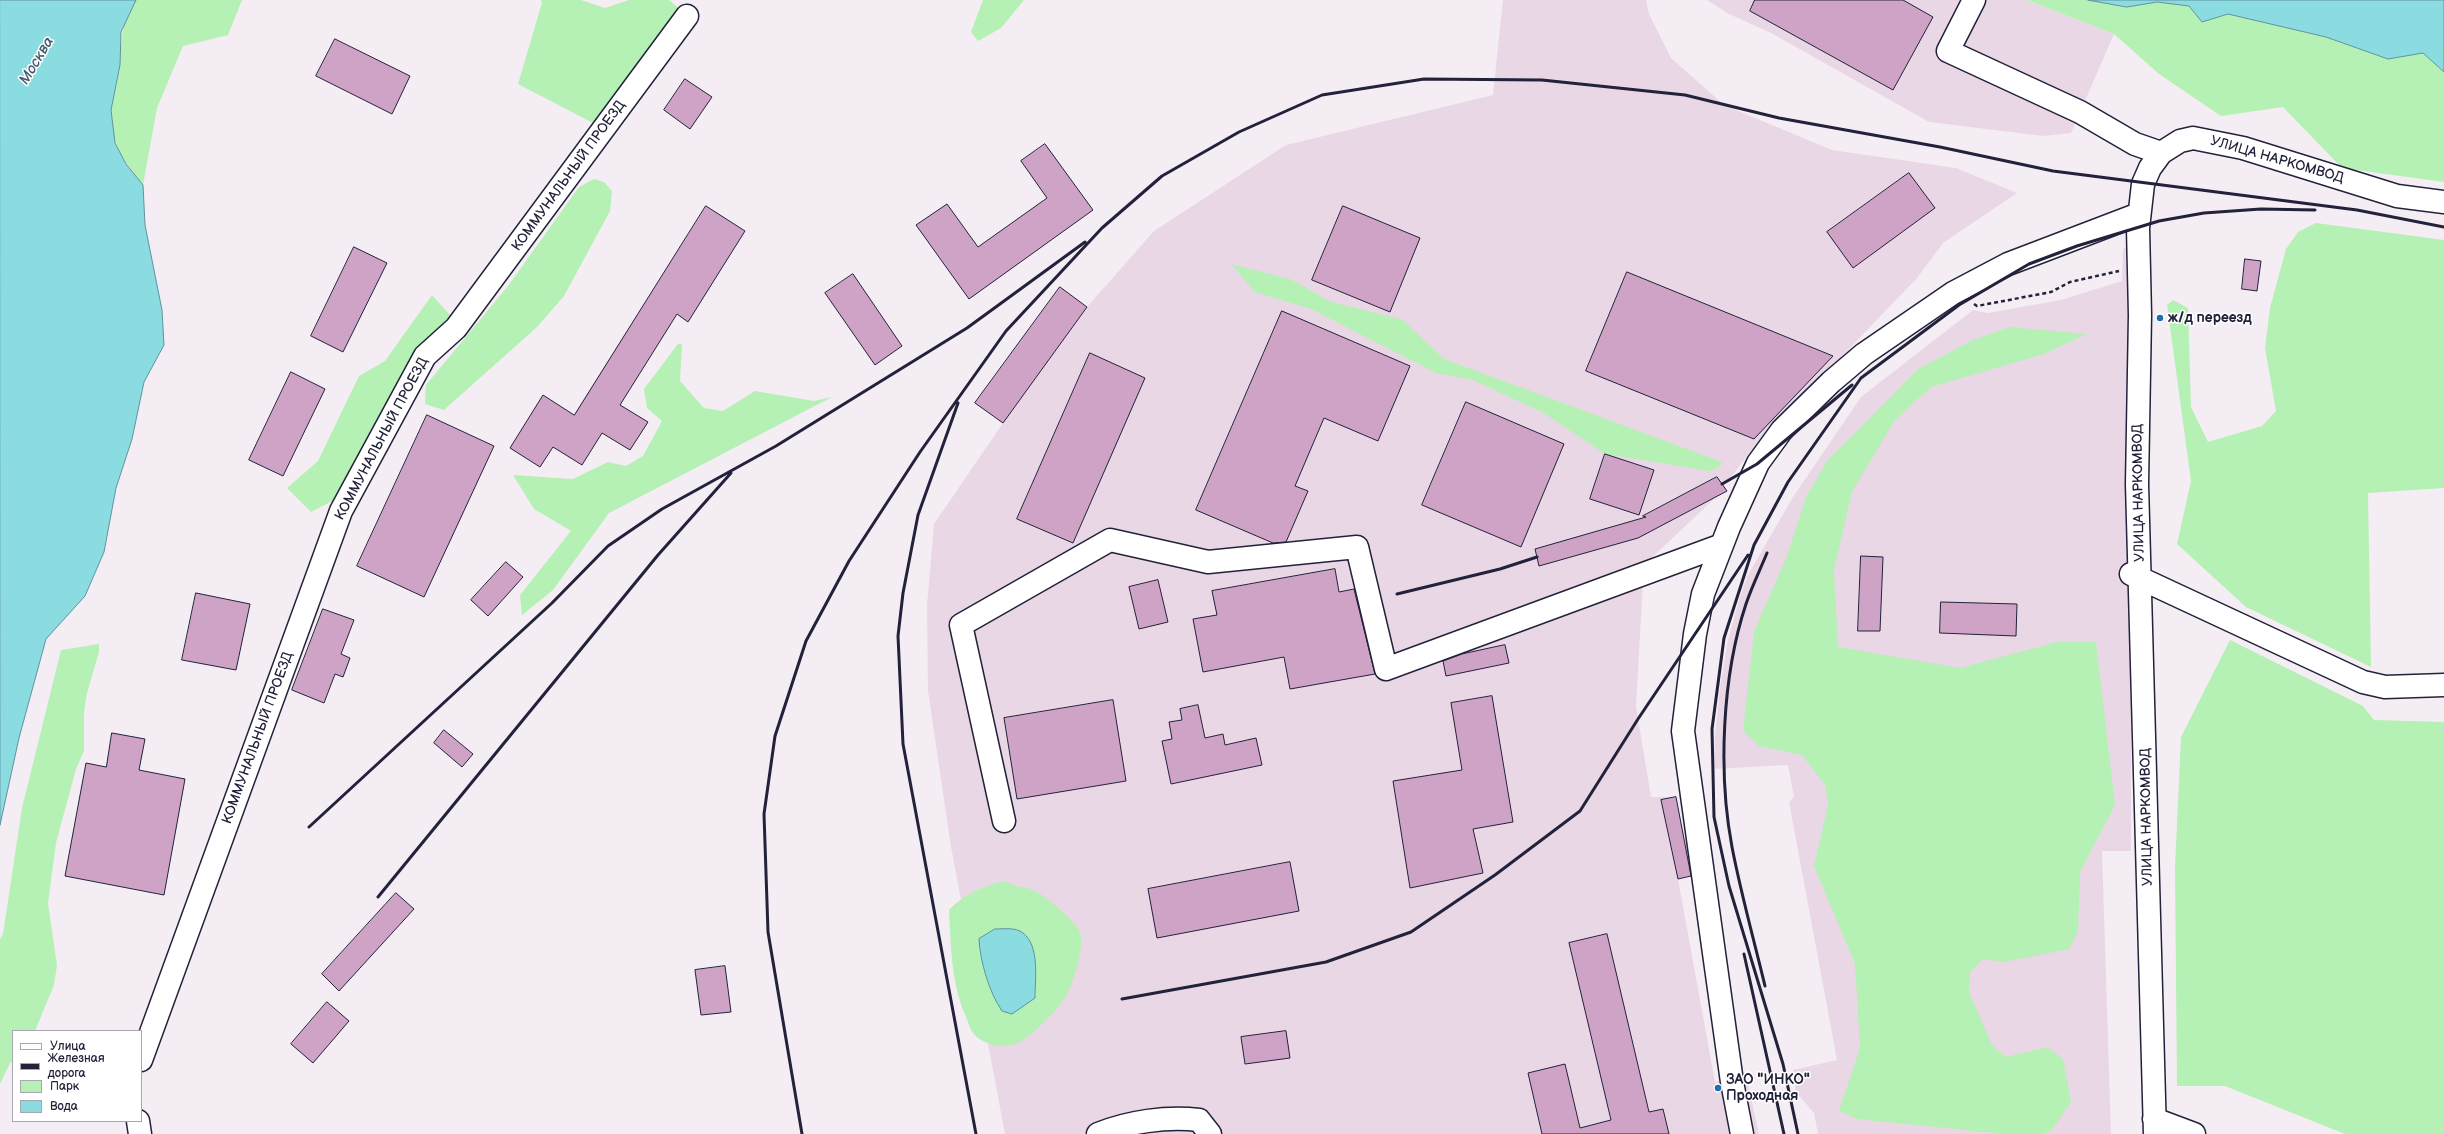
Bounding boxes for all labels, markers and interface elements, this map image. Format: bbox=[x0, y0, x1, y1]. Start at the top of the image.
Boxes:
water label: Москва bbox=[16, 34, 58, 88]
street label: КОММУНАЛЬНЫЙ ПРОЕЗД bbox=[509, 97, 629, 255]
street label: УЛИЦА НАРКОМВОД bbox=[2208, 133, 2346, 187]
place label: ж/д переезд bbox=[2168, 310, 2251, 326]
marker: ж/д переезд bbox=[2155, 313, 2165, 323]
street label: КОММУНАЛЬНЫЙ ПРОЕЗД bbox=[332, 355, 432, 523]
street label: УЛИЦА НАРКОМВОД bbox=[2129, 424, 2149, 562]
street label: КОММУНАЛЬНЫЙ ПРОЕЗД bbox=[219, 650, 297, 826]
street label: УЛИЦА НАРКОМВОД bbox=[2137, 748, 2157, 886]
legend bbox=[12, 1030, 142, 1122]
text: Улица bbox=[50, 1039, 86, 1054]
text: Железная дорога bbox=[48, 1051, 105, 1081]
place label: ЗАО "ИНКО" Проходная bbox=[1726, 1072, 1810, 1104]
text: Парк bbox=[50, 1079, 79, 1094]
marker: ЗАО "ИНКО" Проходная bbox=[1713, 1083, 1723, 1093]
text: Вода bbox=[50, 1099, 78, 1114]

